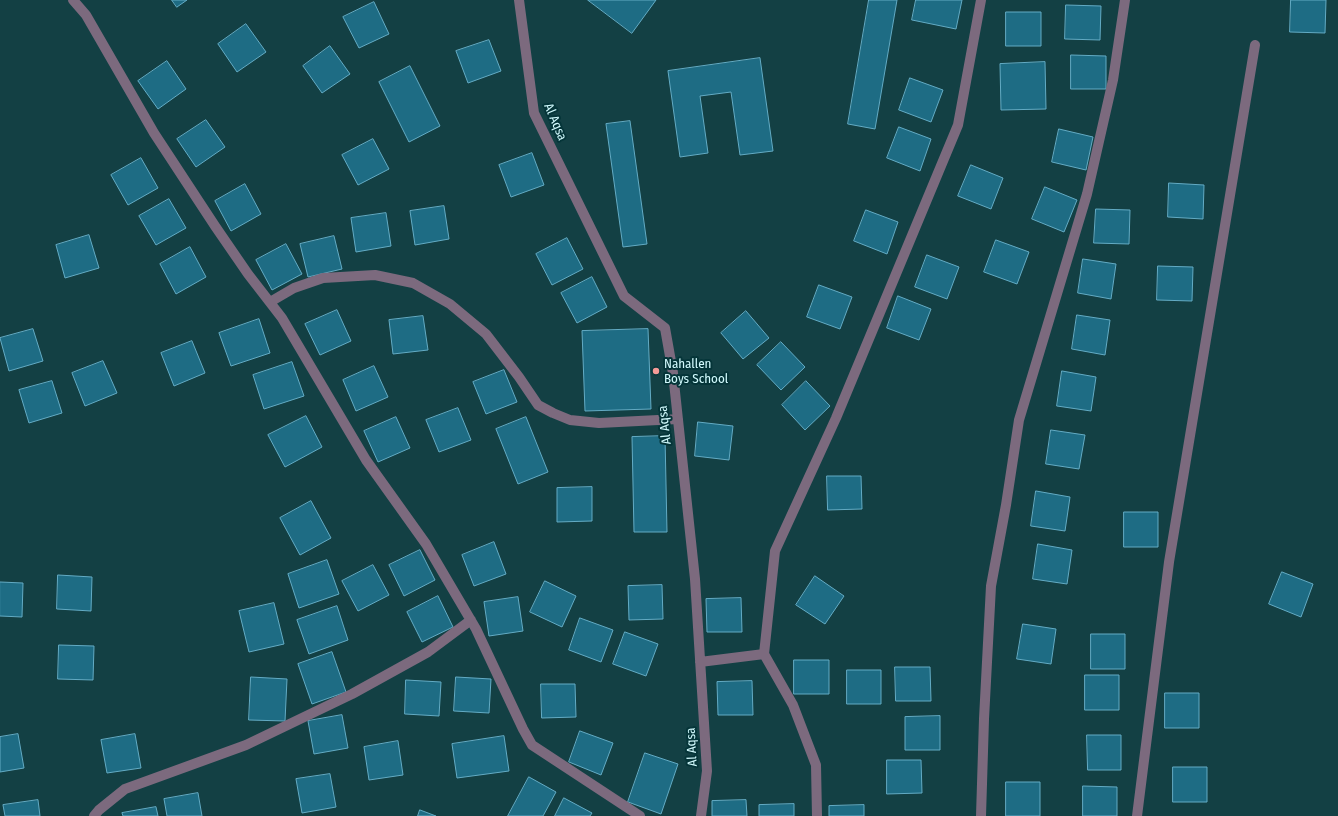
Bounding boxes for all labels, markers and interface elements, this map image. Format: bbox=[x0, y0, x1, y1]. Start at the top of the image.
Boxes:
street label: Al Aqsa bbox=[540, 101, 570, 143]
place label: Nahallen Boys School bbox=[664, 356, 728, 387]
marker: Nahallen Boys School bbox=[651, 366, 661, 376]
street label: Al Aqsa bbox=[655, 405, 675, 445]
street label: Al Aqsa bbox=[683, 727, 701, 767]

